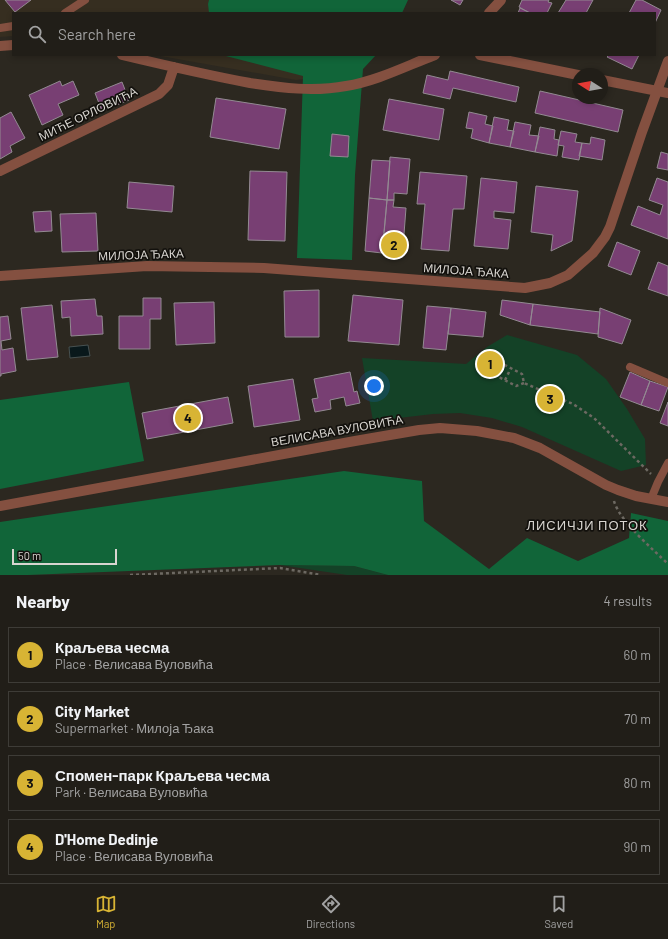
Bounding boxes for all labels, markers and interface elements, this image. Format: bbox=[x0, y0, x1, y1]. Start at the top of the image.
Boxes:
search box bbox=[12, 12, 656, 56]
icon: search bbox=[26, 23, 48, 45]
text: Search here bbox=[58, 25, 136, 43]
north arrow bbox=[572, 68, 608, 104]
street label: МИЋЕ ОРЛОВИЋА bbox=[36, 83, 139, 143]
pin: 2 bbox=[381, 230, 407, 260]
street label: МИЛОЈА ЂАКА bbox=[98, 246, 184, 262]
street label: МИЛОЈА ЂАКА bbox=[423, 260, 509, 280]
pin: 1 bbox=[477, 349, 503, 379]
your location bbox=[364, 376, 384, 396]
pin: 3 bbox=[537, 384, 563, 414]
pin: 4 bbox=[175, 403, 201, 433]
street label: ВЕЛИСАВА ВУЛОВИЋА bbox=[270, 412, 404, 449]
district label: ЛИСИЧЈИ ПОТОК bbox=[526, 517, 648, 533]
scale bar bbox=[12, 547, 117, 566]
text: 50 m bbox=[18, 549, 41, 562]
text: Nearby bbox=[16, 591, 70, 611]
text: 4 results bbox=[604, 593, 652, 609]
text: Краљева чесма bbox=[55, 638, 169, 656]
text: 1 bbox=[28, 647, 32, 663]
text: 60 m bbox=[624, 647, 651, 663]
text: Place · Велисава Вуловића bbox=[55, 656, 213, 672]
text: City Market bbox=[55, 702, 130, 720]
text: 2 bbox=[26, 711, 34, 727]
text: 70 m bbox=[624, 711, 651, 727]
text: Supermarket · Милоја Ђака bbox=[55, 720, 214, 736]
text: Спомен-парк Краљева чесма bbox=[55, 766, 270, 784]
text: 3 bbox=[26, 775, 34, 791]
text: 80 m bbox=[624, 775, 651, 791]
text: Park · Велисава Вуловића bbox=[55, 784, 207, 800]
text: D'Home Dedinje bbox=[55, 830, 158, 848]
text: 4 bbox=[26, 839, 34, 855]
text: 90 m bbox=[624, 839, 651, 855]
text: Place · Велисава Вуловића bbox=[55, 848, 213, 864]
tab: Map bbox=[95, 893, 117, 930]
tab: Directions bbox=[306, 893, 355, 930]
tab: Saved bbox=[544, 893, 573, 930]

